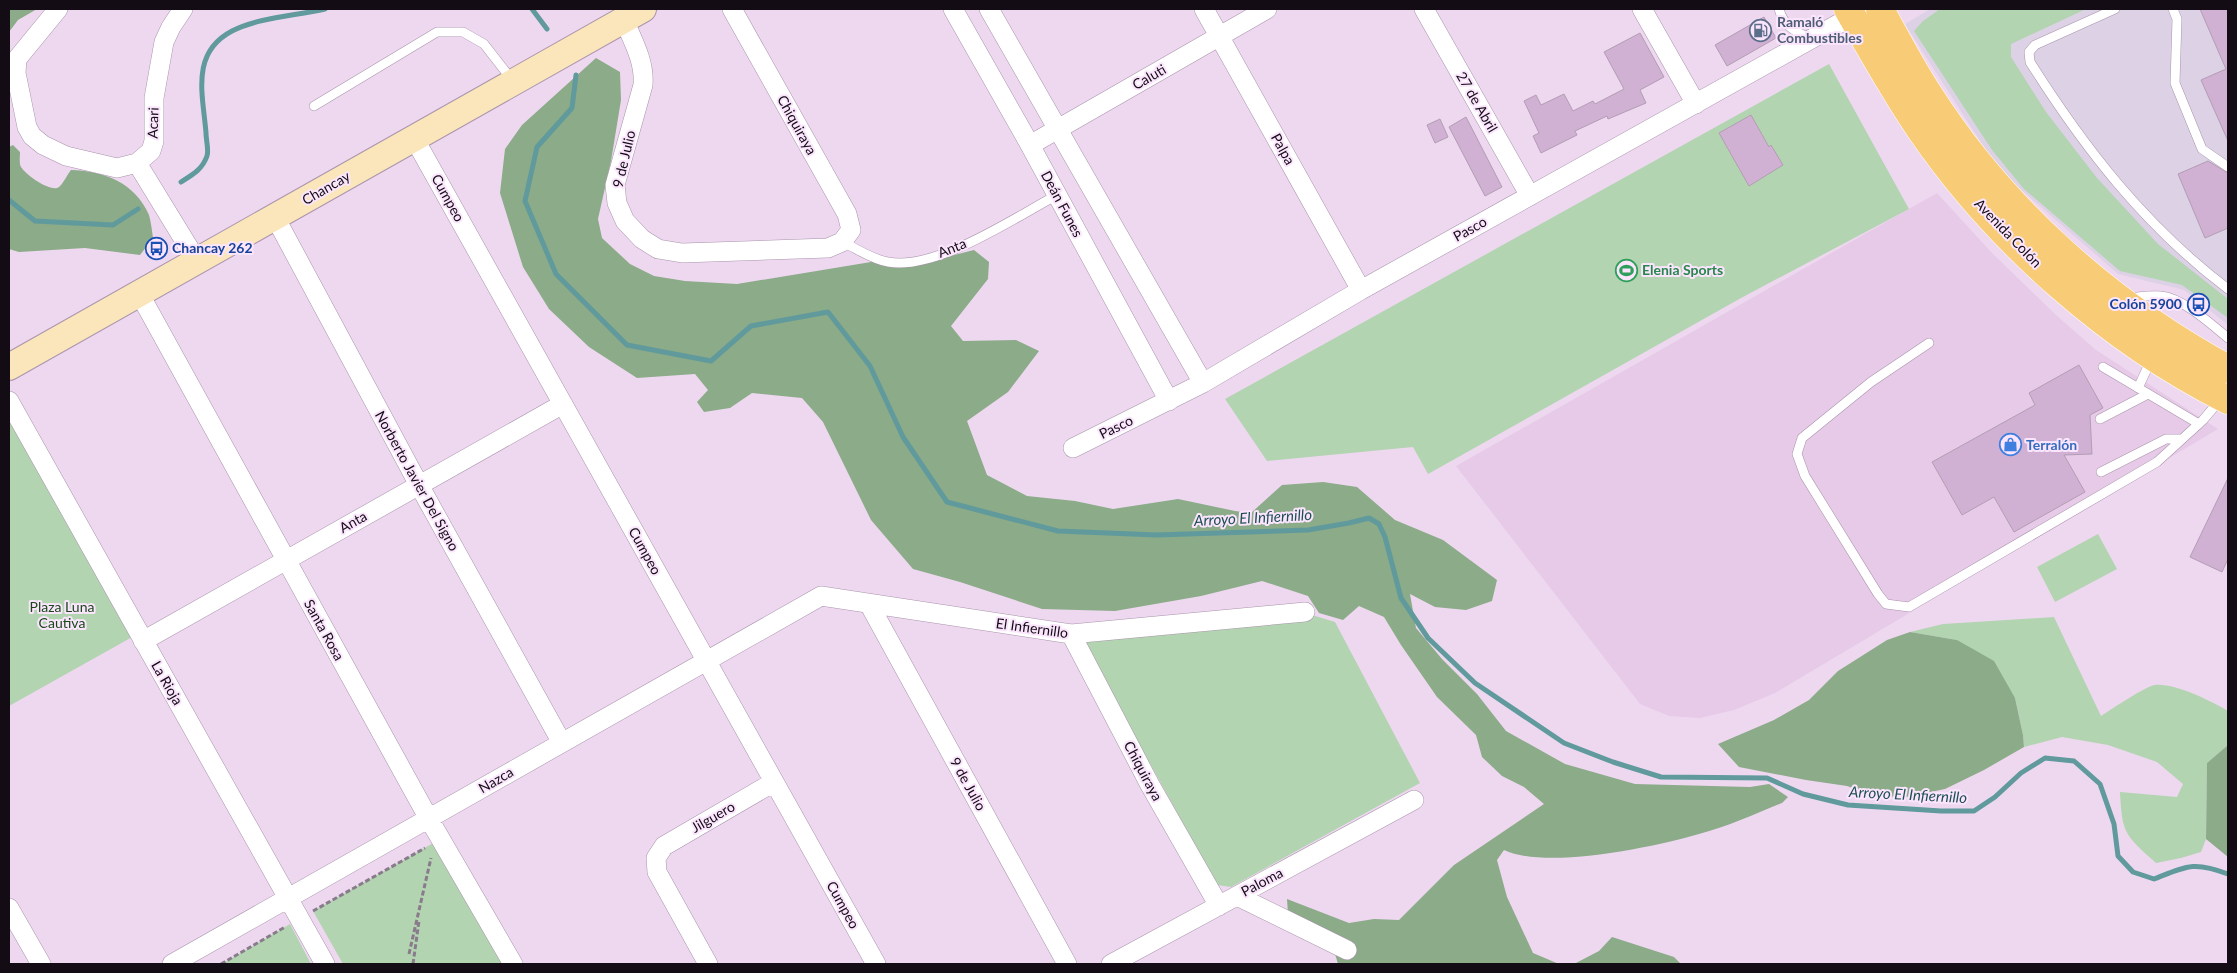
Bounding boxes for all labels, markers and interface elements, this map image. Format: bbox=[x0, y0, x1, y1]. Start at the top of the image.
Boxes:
place label: Ramaló Combustibles bbox=[1777, 13, 1862, 46]
fuel station icon: Ramaló Combustibles bbox=[1749, 18, 1773, 42]
street label: Caluti bbox=[1129, 60, 1169, 93]
street label: 27 de Abril bbox=[1453, 68, 1502, 135]
street label: Chiquiraya bbox=[774, 92, 821, 157]
street label: Acari bbox=[143, 107, 162, 139]
street label: 9 de Julio bbox=[609, 129, 638, 189]
street label: Palpa bbox=[1268, 130, 1299, 167]
street label: Chancay bbox=[299, 167, 353, 208]
street label: Deán Funes bbox=[1038, 168, 1087, 240]
street label: Cumpeo bbox=[428, 171, 468, 225]
street label: Avenida Colón bbox=[1971, 195, 2045, 271]
street label: Pasco bbox=[1450, 212, 1490, 245]
street label: Anta bbox=[935, 234, 969, 261]
bus stop icon: Chancay 262 bbox=[144, 236, 168, 260]
place label: Chancay 262 bbox=[172, 239, 253, 256]
sports icon: Elenia Sports bbox=[1614, 258, 1638, 282]
place label: Elenia Sports bbox=[1642, 261, 1723, 278]
bus stop icon: Colón 5900 bbox=[2186, 292, 2210, 316]
place label: Colón 5900 bbox=[2110, 295, 2182, 312]
street label: Norberto Javier Del Signo bbox=[372, 408, 463, 554]
street label: Pasco bbox=[1096, 411, 1136, 442]
shop icon: Terralón bbox=[1998, 433, 2022, 457]
place label: Terralón bbox=[2026, 436, 2077, 453]
water label: Arroyo El Infiernillo bbox=[1192, 505, 1313, 529]
street label: Anta bbox=[336, 507, 370, 536]
street label: Cumpeo bbox=[625, 524, 665, 578]
street label: Santa Rosa bbox=[301, 596, 348, 663]
park label: Plaza Luna Cautiva bbox=[30, 598, 94, 631]
street label: El Infiernillo bbox=[995, 614, 1069, 641]
street label: La Rioja bbox=[148, 658, 187, 708]
street label: Chiquiraya bbox=[1121, 738, 1166, 804]
street label: 9 de Julio bbox=[947, 754, 990, 813]
street label: Nazca bbox=[475, 763, 516, 796]
water label: Arroyo El Infiernillo bbox=[1848, 782, 1968, 806]
street label: Jilguero bbox=[688, 797, 738, 836]
street label: Paloma bbox=[1238, 864, 1286, 900]
street label: Cumpeo bbox=[823, 878, 863, 932]

